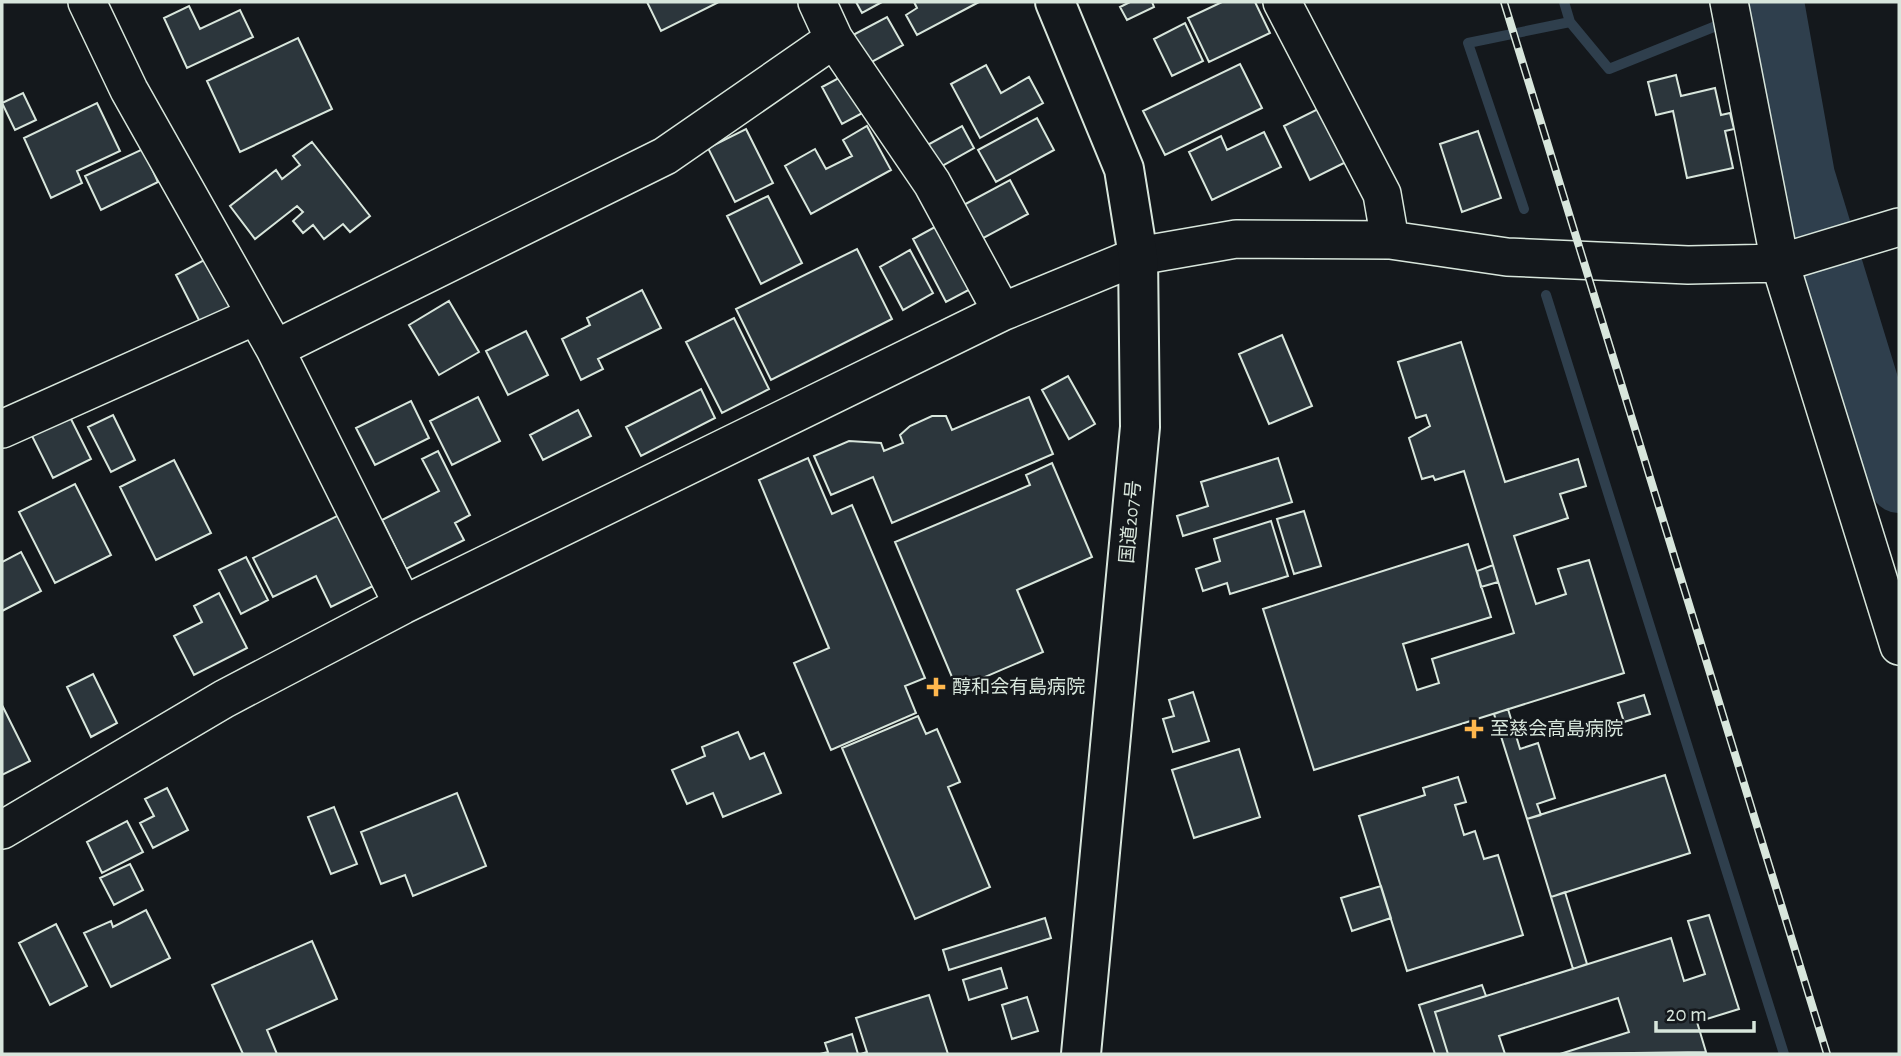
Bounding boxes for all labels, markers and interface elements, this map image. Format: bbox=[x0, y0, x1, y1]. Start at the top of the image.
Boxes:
street label: 国道207号 bbox=[1117, 479, 1144, 564]
place label: 醇和会有島病院 bbox=[952, 676, 1085, 697]
marker: 醇和会有島病院 bbox=[926, 677, 946, 697]
place label: 至慈会高島病院 bbox=[1490, 718, 1623, 739]
marker: 至慈会高島病院 bbox=[1464, 719, 1484, 739]
scale bar bbox=[1656, 990, 1754, 1034]
text: 20 m bbox=[1666, 1004, 1707, 1025]

